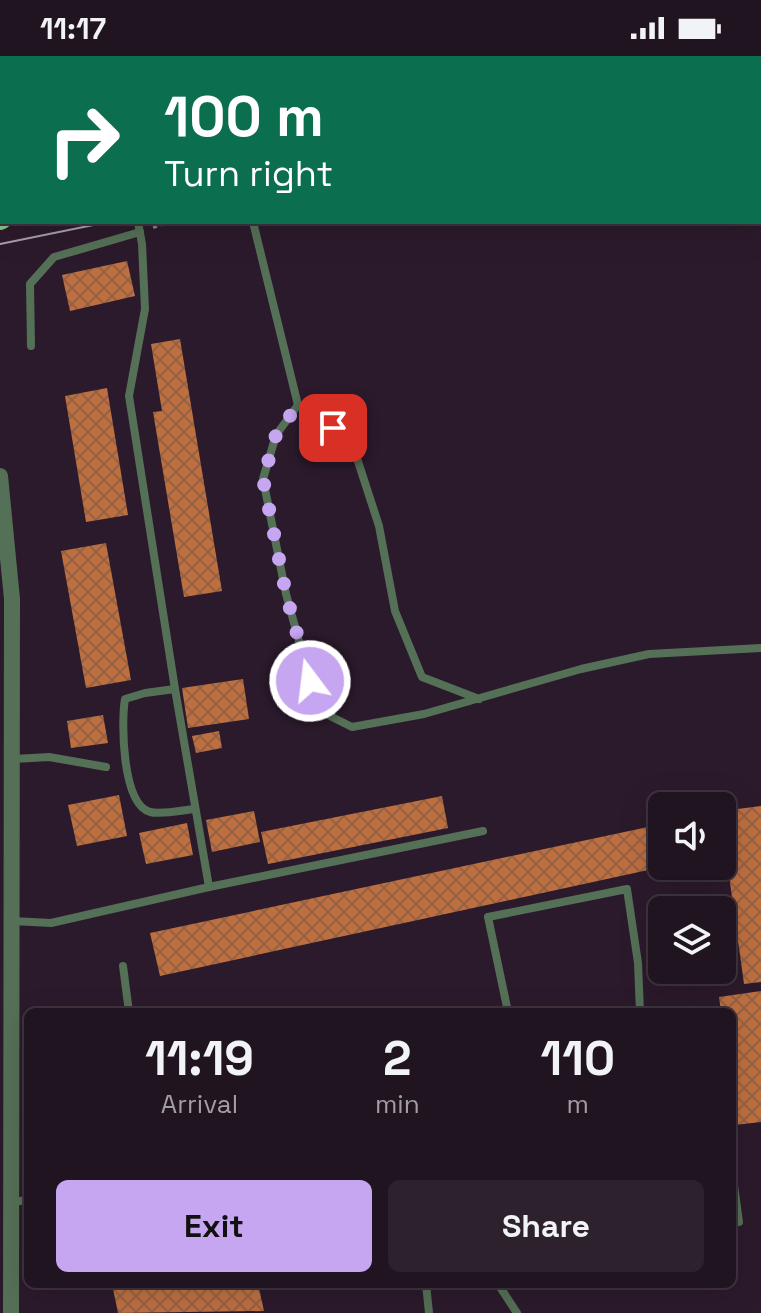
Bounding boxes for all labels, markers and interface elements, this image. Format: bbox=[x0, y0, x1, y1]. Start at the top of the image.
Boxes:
text: 11:17 bbox=[40, 9, 106, 48]
text: 100 m bbox=[164, 81, 324, 152]
icon: right bbox=[32, 88, 136, 192]
text: Turn right bbox=[164, 151, 333, 197]
pin bbox=[299, 394, 367, 462]
icon: arrive bbox=[311, 406, 355, 450]
position arrow bbox=[268, 639, 352, 723]
map controls bbox=[648, 792, 736, 984]
button: sound bbox=[648, 792, 736, 880]
button: layers bbox=[648, 896, 736, 984]
text: 11:19 bbox=[145, 1028, 254, 1089]
text: 2 bbox=[383, 1028, 412, 1089]
text: 110 bbox=[541, 1028, 615, 1089]
text: Arrival bbox=[161, 1087, 238, 1121]
text: min bbox=[375, 1087, 420, 1121]
text: m bbox=[567, 1087, 589, 1121]
button: Exit bbox=[56, 1180, 372, 1272]
button: Share bbox=[388, 1180, 704, 1272]

